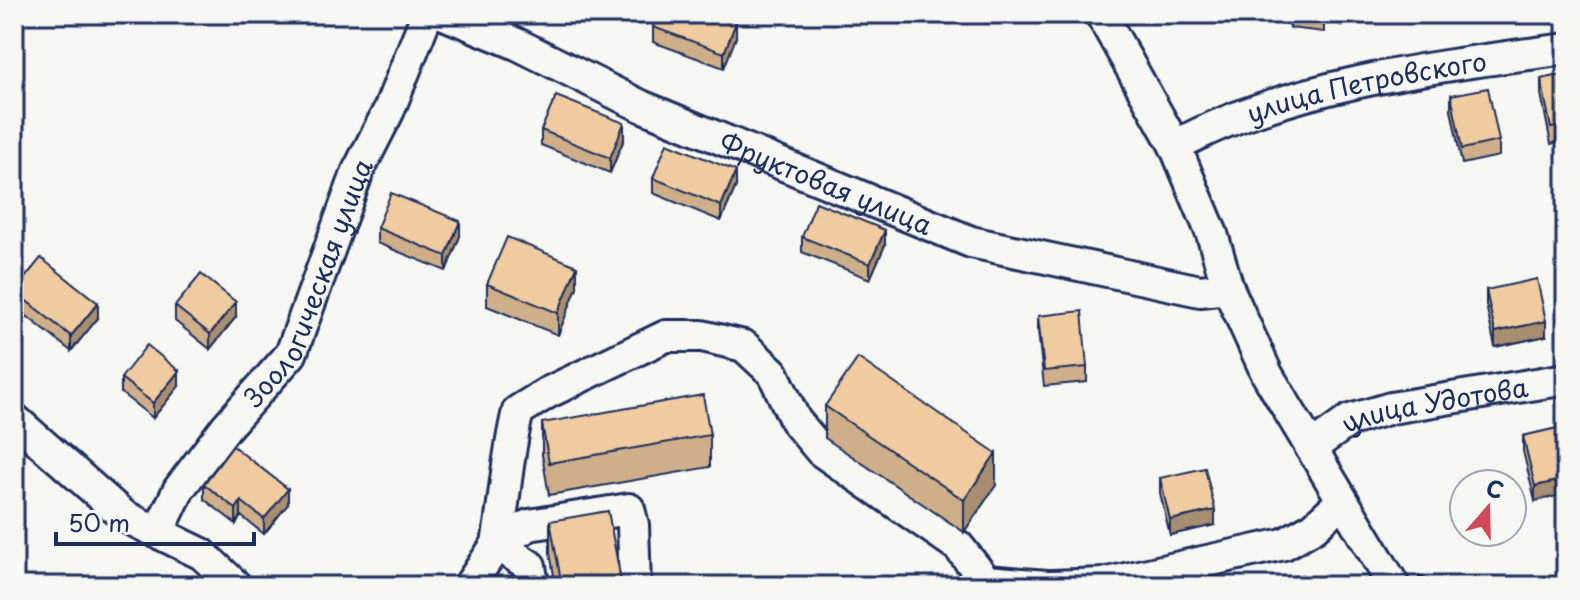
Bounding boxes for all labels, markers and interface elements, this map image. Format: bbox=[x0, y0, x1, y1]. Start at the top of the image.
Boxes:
street label: улица Петровского bbox=[1241, 41, 1489, 132]
street label: Фруктовая улица bbox=[714, 121, 939, 244]
street label: Зоологическая улица bbox=[234, 150, 381, 415]
street label: улица Удотова bbox=[1331, 366, 1531, 441]
north arrow bbox=[1448, 468, 1528, 548]
text: С bbox=[1482, 469, 1509, 506]
scale bar bbox=[56, 496, 254, 546]
text: 50 m bbox=[68, 504, 130, 540]

